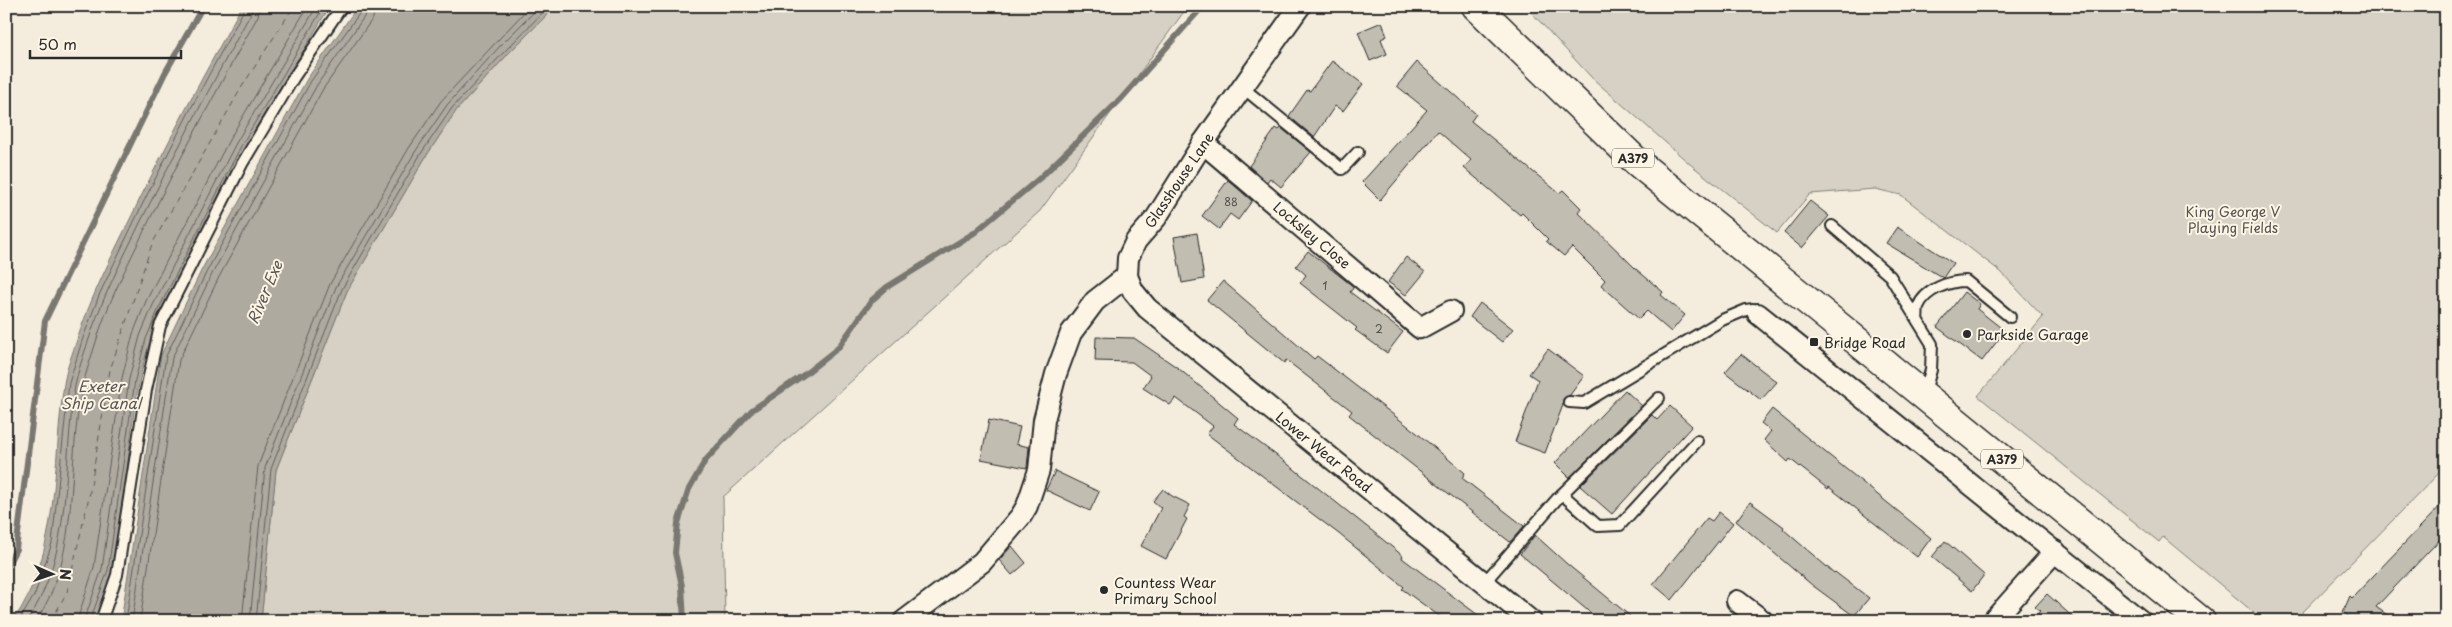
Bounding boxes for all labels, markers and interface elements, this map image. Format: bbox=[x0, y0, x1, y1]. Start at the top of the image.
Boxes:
scale bar bbox=[30, 28, 181, 60]
text: 50 m bbox=[38, 32, 77, 55]
street label: Glasshouse Lane bbox=[1139, 128, 1219, 232]
road number: A379 bbox=[1612, 148, 1654, 168]
house number: 88 bbox=[1224, 193, 1238, 210]
street label: Locksley Close bbox=[1269, 196, 1355, 274]
park label: King George V Playing Fields bbox=[2186, 201, 2281, 238]
water label: River Exe bbox=[240, 256, 288, 327]
house number: 1 bbox=[1323, 277, 1328, 294]
house number: 2 bbox=[1375, 320, 1383, 337]
place label: Parkside Garage bbox=[1977, 324, 2089, 345]
marker: Parkside Garage bbox=[1961, 328, 1973, 340]
place label: Bridge Road bbox=[1824, 332, 1906, 353]
marker: Bridge Road bbox=[1808, 336, 1820, 348]
water label: Exeter Ship Canal bbox=[61, 374, 144, 414]
street label: Lower Wear Road bbox=[1271, 407, 1377, 497]
road number: A379 bbox=[1981, 449, 2023, 468]
north arrow bbox=[28, 550, 78, 600]
text: N bbox=[55, 569, 76, 580]
place label: Countess Wear Primary School bbox=[1114, 572, 1217, 609]
marker: Countess Wear Primary School bbox=[1098, 584, 1110, 596]

